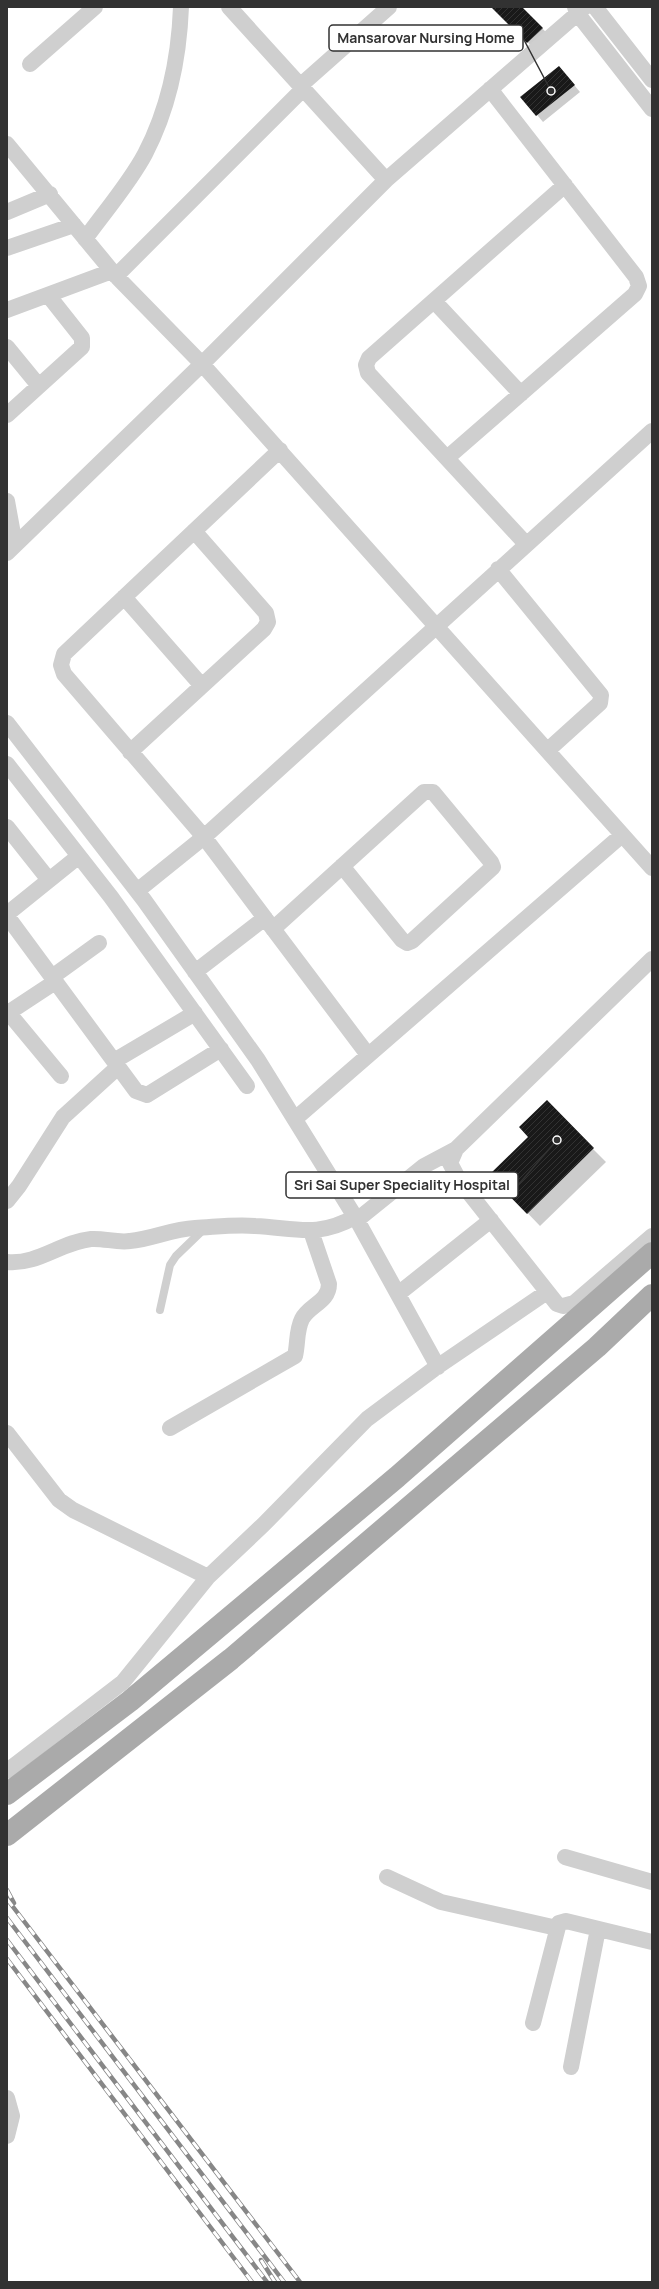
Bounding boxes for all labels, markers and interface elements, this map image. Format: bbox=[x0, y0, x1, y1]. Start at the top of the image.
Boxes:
callout: Mansarovar Nursing Home bbox=[329, 25, 523, 51]
text: Mansarovar Nursing Home bbox=[337, 28, 515, 47]
callout: Sri Sai Super Speciality Hospital bbox=[286, 1172, 518, 1198]
text: Sri Sai Super Speciality Hospital bbox=[294, 1175, 510, 1194]

